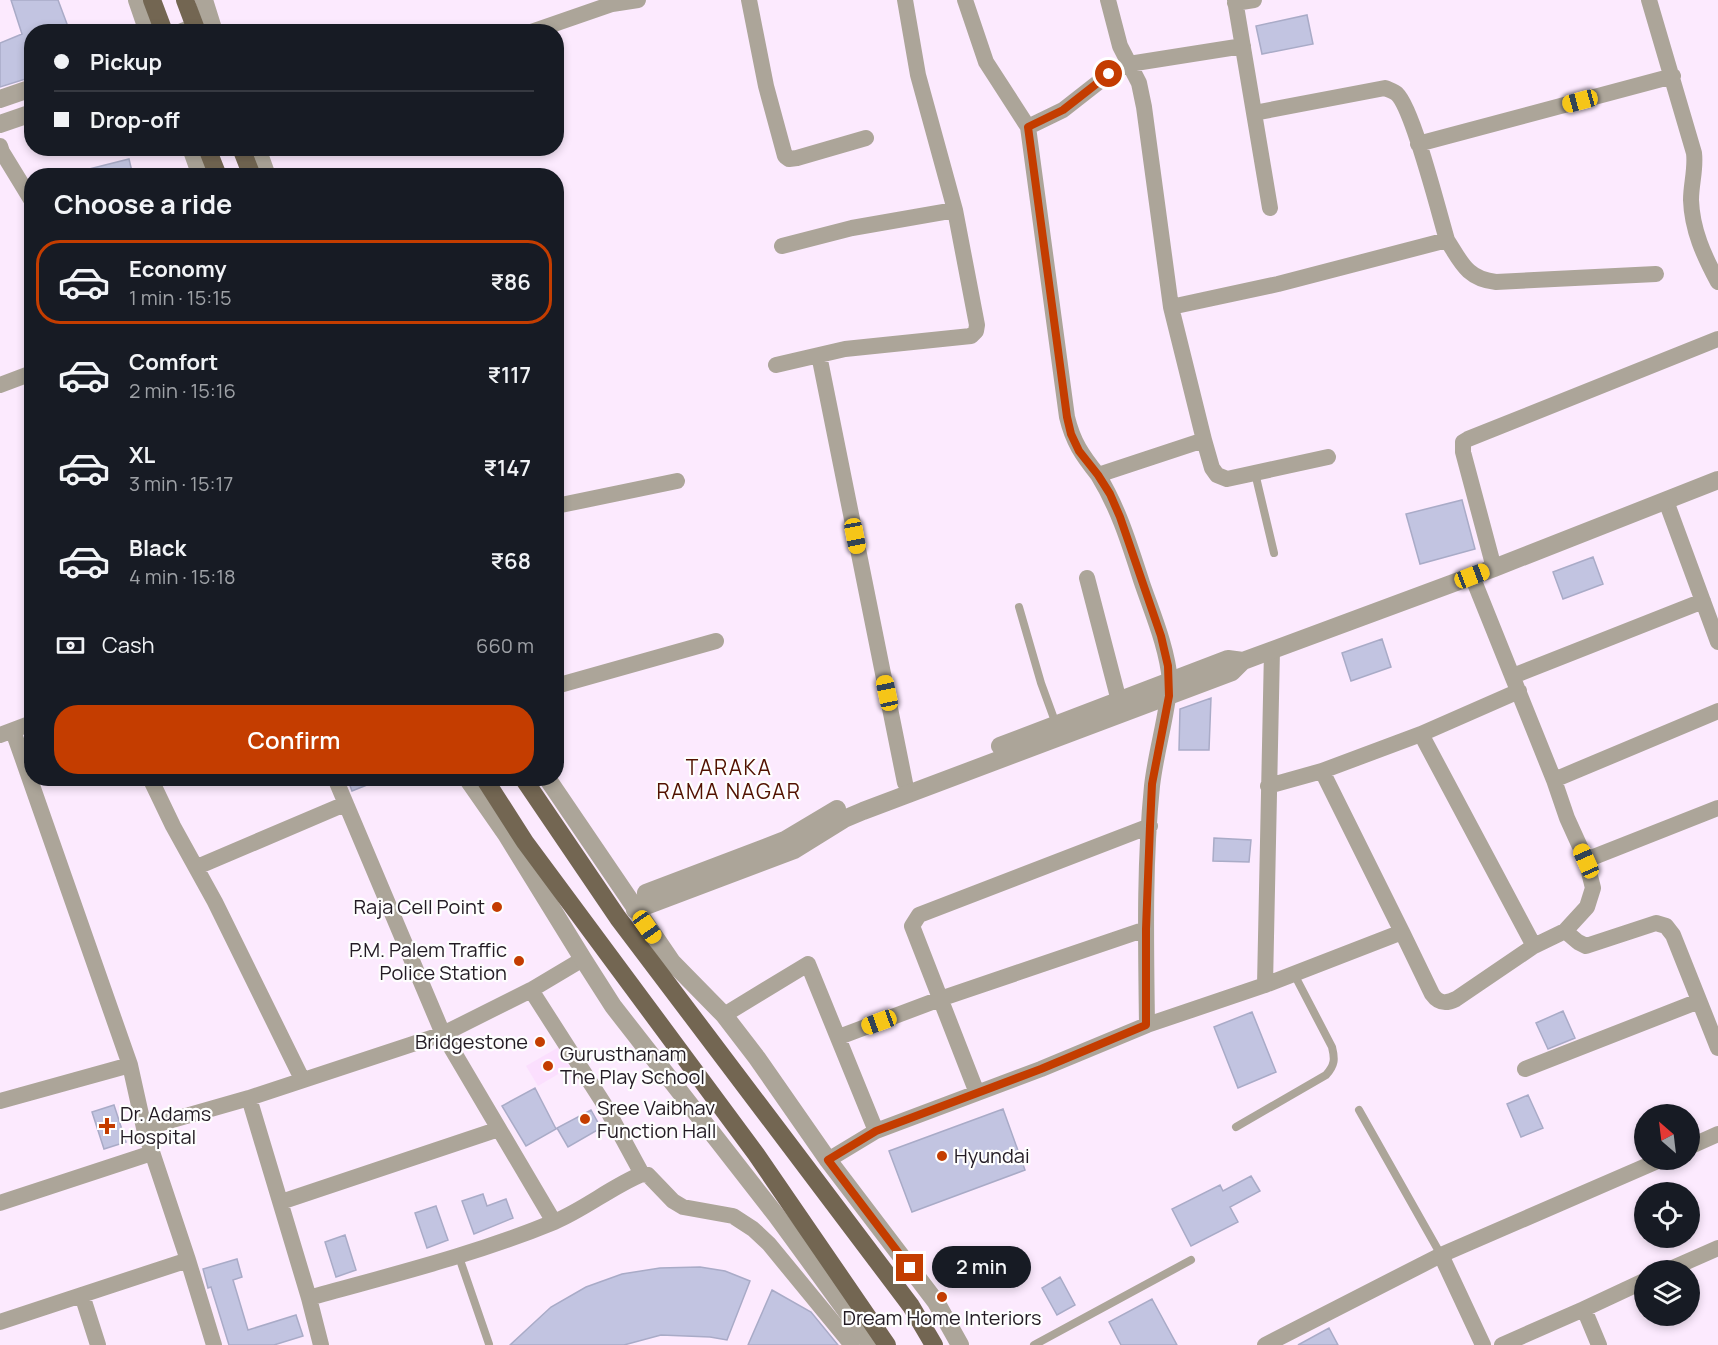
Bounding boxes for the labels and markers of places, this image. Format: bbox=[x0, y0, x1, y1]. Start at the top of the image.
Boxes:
place label: Raja Cell Point bbox=[353, 893, 485, 920]
marker: Raja Cell Point bbox=[490, 900, 504, 914]
place label: P.M. Palem Traffic Police Station bbox=[349, 936, 507, 986]
marker: P.M. Palem Traffic Police Station bbox=[512, 954, 526, 968]
place label: Bridgestone bbox=[415, 1028, 528, 1055]
marker: Bridgestone bbox=[533, 1035, 547, 1049]
place label: Gurusthanam The Play School bbox=[560, 1040, 705, 1090]
marker: Gurusthanam The Play School bbox=[541, 1059, 555, 1073]
place label: Sree Vaibhav Function Hall bbox=[597, 1094, 716, 1144]
place label: Dr. Adams Hospital bbox=[120, 1100, 211, 1150]
marker: Sree Vaibhav Function Hall bbox=[578, 1112, 592, 1126]
marker: Dr. Adams Hospital bbox=[98, 1117, 116, 1135]
place label: Hyundai bbox=[954, 1142, 1030, 1169]
marker: Hyundai bbox=[935, 1149, 949, 1163]
marker: Dream Home Interiors bbox=[935, 1290, 949, 1304]
place label: Dream Home Interiors bbox=[843, 1304, 1041, 1331]

